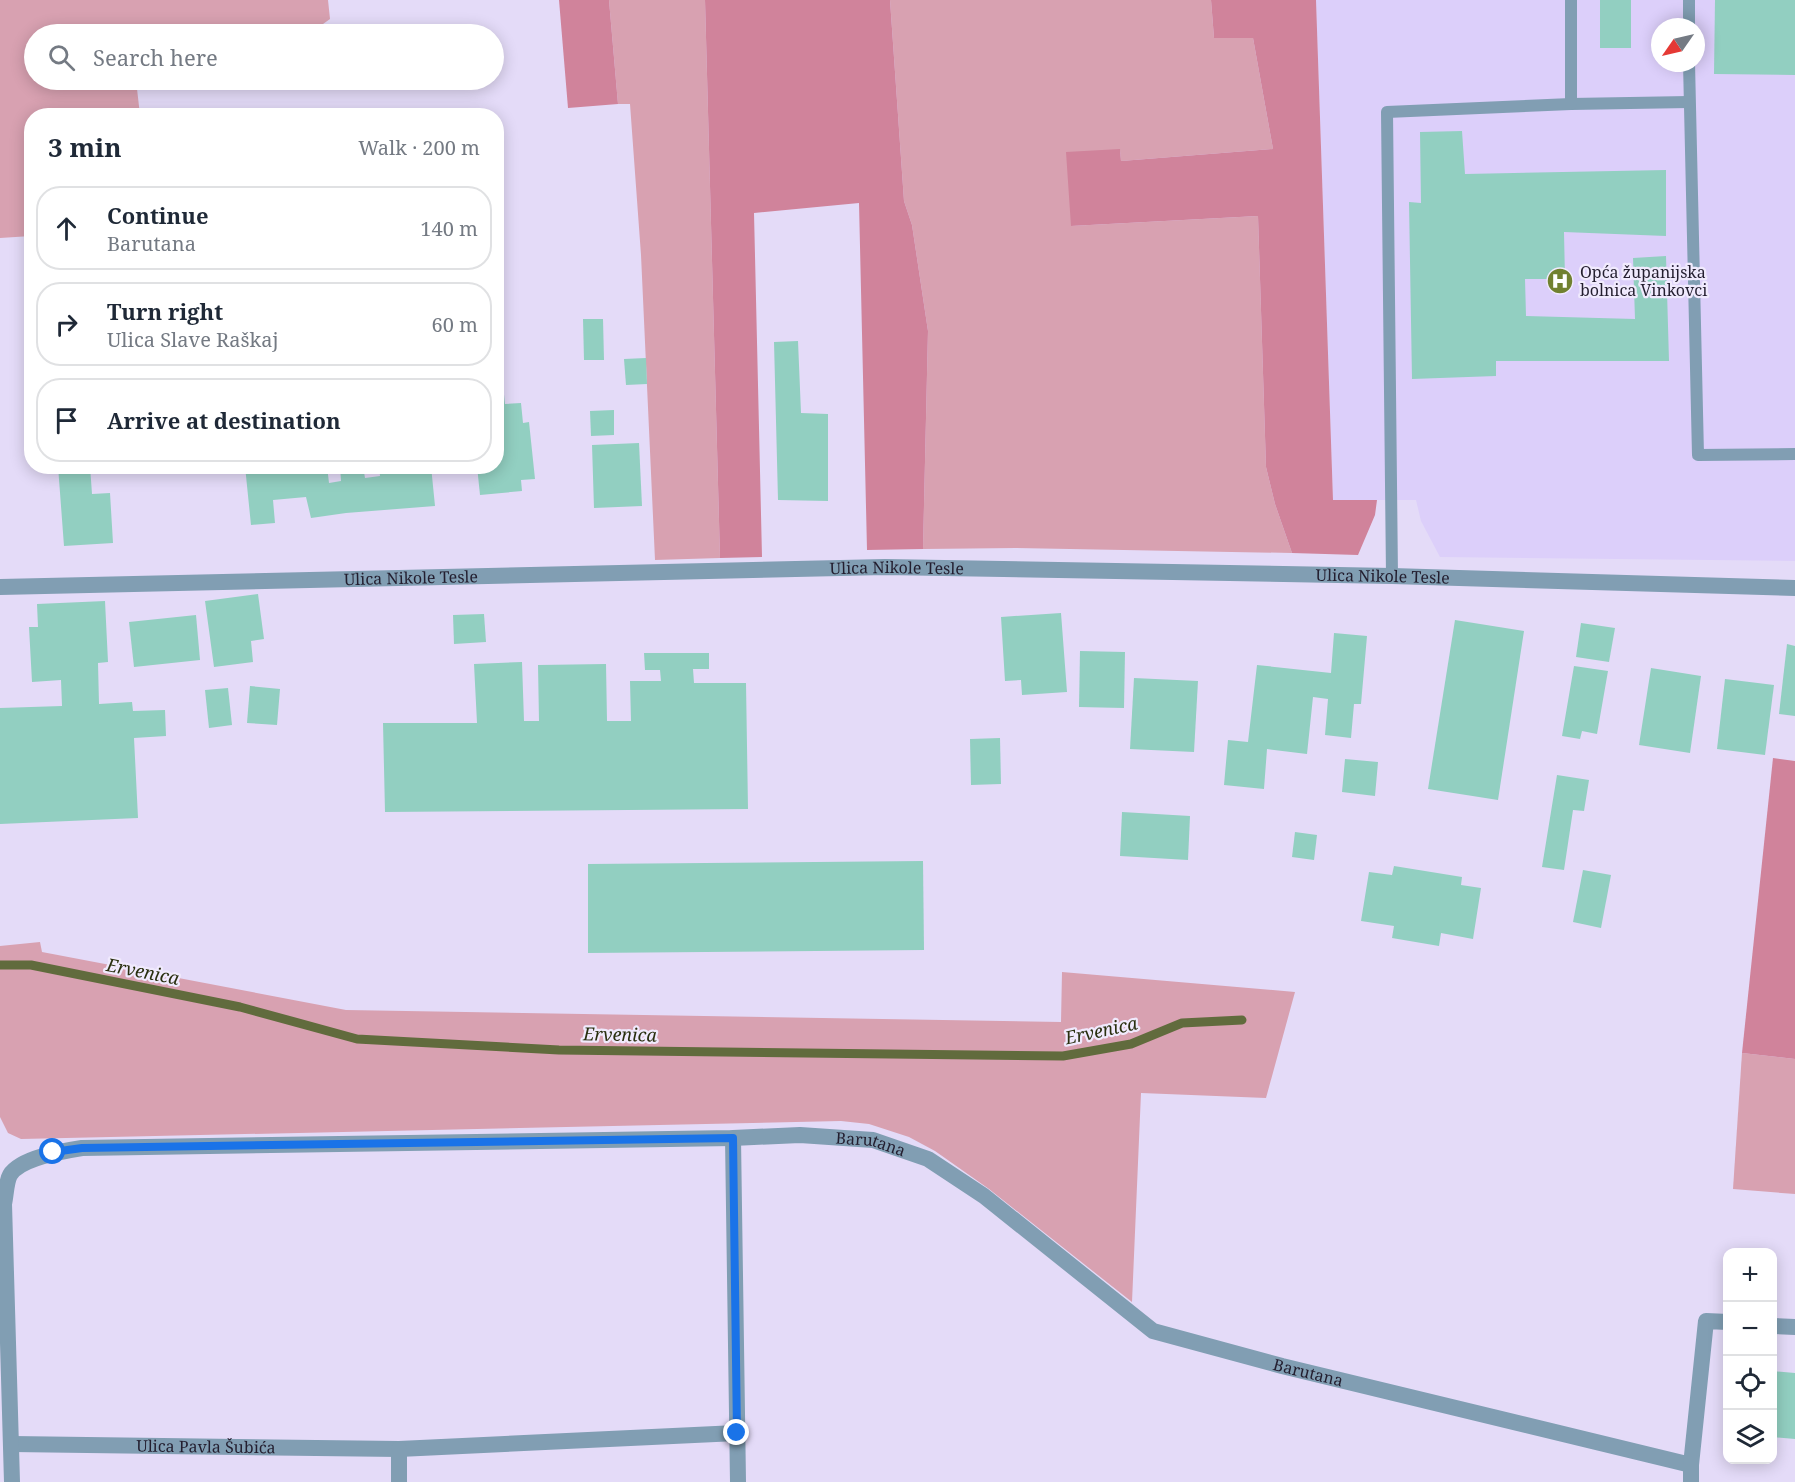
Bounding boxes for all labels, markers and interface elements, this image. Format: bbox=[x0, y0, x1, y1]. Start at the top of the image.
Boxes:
north arrow bbox=[1651, 18, 1705, 72]
search box bbox=[24, 24, 504, 90]
icon: search bbox=[45, 41, 78, 74]
text: Search here bbox=[93, 42, 218, 72]
text: 3 min bbox=[48, 129, 122, 165]
text: Walk · 200 m bbox=[358, 134, 480, 161]
text: Continue bbox=[107, 200, 209, 230]
icon: ahead bbox=[50, 212, 83, 245]
text: 140 m bbox=[420, 215, 478, 242]
text: Barutana bbox=[107, 230, 196, 257]
place label: Opća županijska bolnica Vinkovci bbox=[1580, 261, 1707, 301]
hospital icon: Opća županijska bolnica Vinkovci bbox=[1545, 266, 1575, 296]
text: Turn right bbox=[107, 296, 223, 326]
icon: right bbox=[50, 308, 83, 341]
text: 60 m bbox=[432, 311, 478, 338]
text: Ulica Slave Raškaj bbox=[107, 326, 278, 353]
icon: arrive bbox=[50, 404, 83, 437]
text: Arrive at destination bbox=[107, 405, 341, 435]
street label: Ulica Nikole Tesle bbox=[829, 556, 964, 579]
street label: Ulica Nikole Tesle bbox=[1315, 564, 1450, 589]
street label: Ulica Nikole Tesle bbox=[344, 565, 478, 590]
water label: Ervenica bbox=[104, 952, 182, 990]
water label: Ervenica bbox=[1062, 1010, 1140, 1050]
water label: Ervenica bbox=[582, 1021, 658, 1047]
street label: Barutana bbox=[835, 1126, 909, 1161]
route start bbox=[39, 1138, 65, 1164]
map controls bbox=[1723, 1248, 1777, 1464]
button: + bbox=[1723, 1248, 1777, 1302]
button: − bbox=[1723, 1302, 1777, 1356]
street label: Barutana bbox=[1271, 1353, 1345, 1391]
button: locate bbox=[1723, 1356, 1777, 1410]
button: layers bbox=[1723, 1410, 1777, 1464]
route end bbox=[723, 1419, 749, 1445]
street label: Ulica Pavla Šubića bbox=[136, 1435, 276, 1458]

